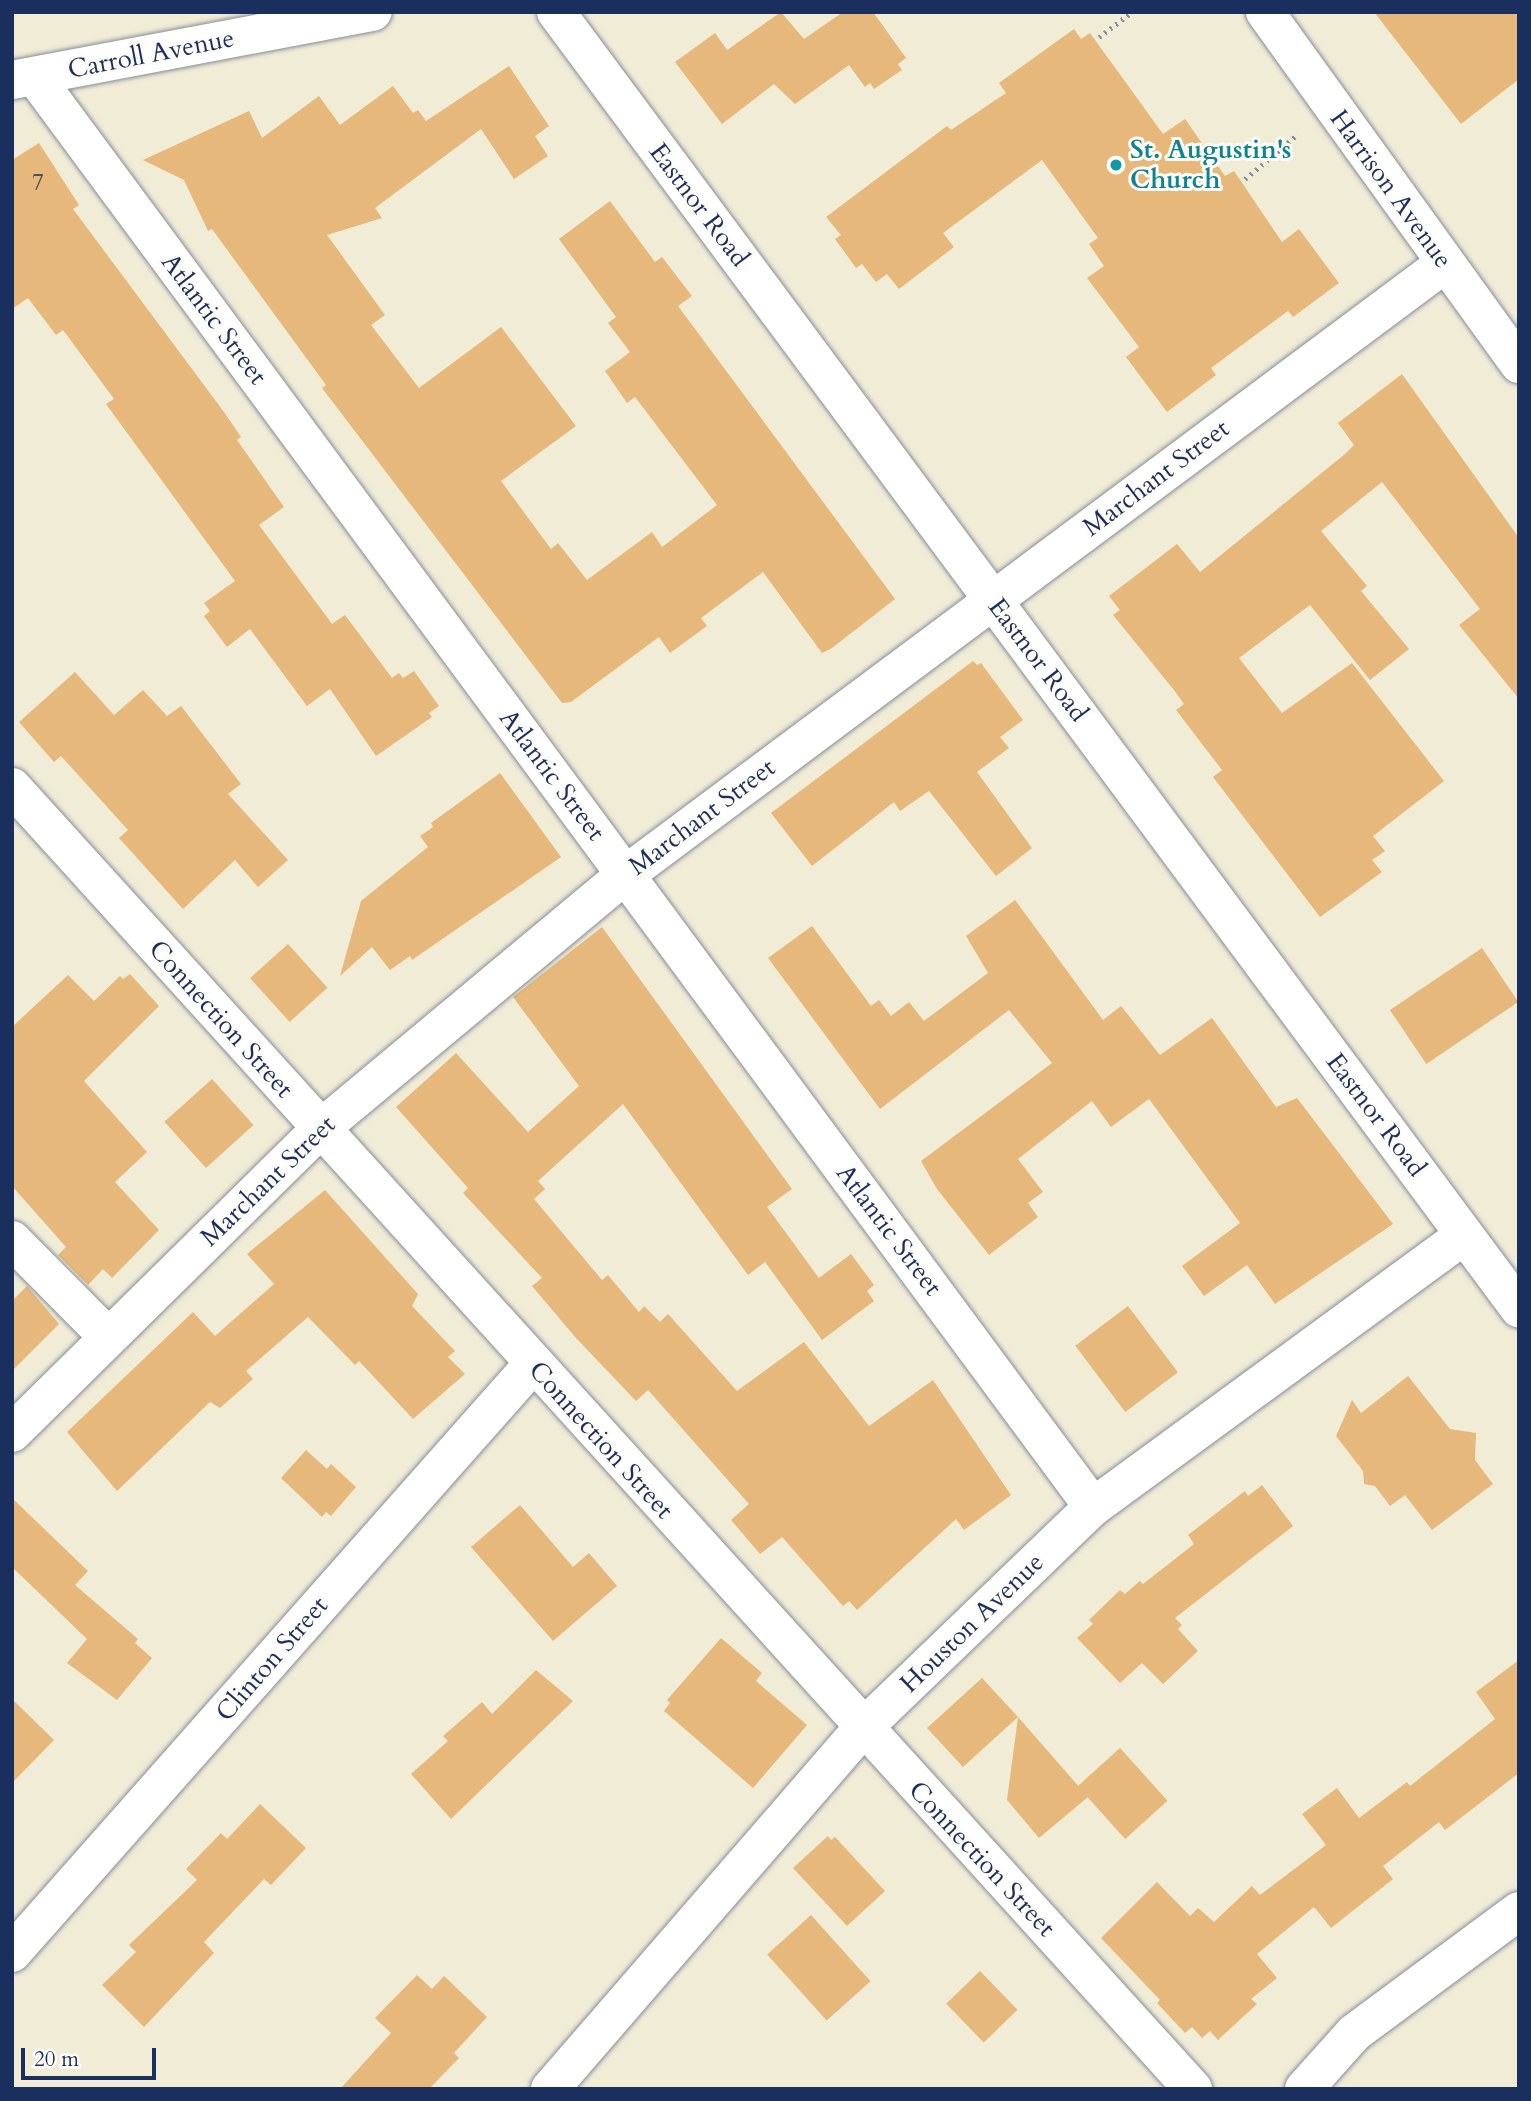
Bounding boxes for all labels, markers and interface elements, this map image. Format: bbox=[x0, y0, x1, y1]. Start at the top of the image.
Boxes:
street label: Carroll Avenue bbox=[65, 23, 237, 85]
street label: Harrison Avenue bbox=[1323, 104, 1459, 274]
place label: St. Augustin's Church bbox=[1130, 134, 1291, 196]
street label: Eastnor Road bbox=[642, 137, 756, 273]
marker: St. Augustin's Church bbox=[1108, 157, 1124, 173]
house number: 7 bbox=[32, 169, 44, 197]
street label: Atlantic Street bbox=[155, 247, 273, 391]
street label: Marchant Street bbox=[1077, 413, 1235, 543]
street label: Eastnor Road bbox=[981, 592, 1095, 728]
street label: Atlantic Street bbox=[493, 703, 611, 847]
street label: Marchant Street bbox=[623, 752, 781, 882]
street label: Connection Street bbox=[142, 934, 300, 1104]
street label: Eastnor Road bbox=[1319, 1047, 1433, 1183]
street label: Marchant Street bbox=[194, 1109, 342, 1253]
street label: Atlantic Street bbox=[830, 1158, 948, 1302]
street label: Connection Street bbox=[522, 1355, 680, 1525]
street label: Houston Avenue bbox=[894, 1547, 1050, 1699]
street label: Clinton Street bbox=[209, 1590, 335, 1728]
street label: Connection Street bbox=[902, 1775, 1062, 1943]
scale bar bbox=[24, 2035, 159, 2078]
text: 20 m bbox=[34, 2045, 79, 2074]

